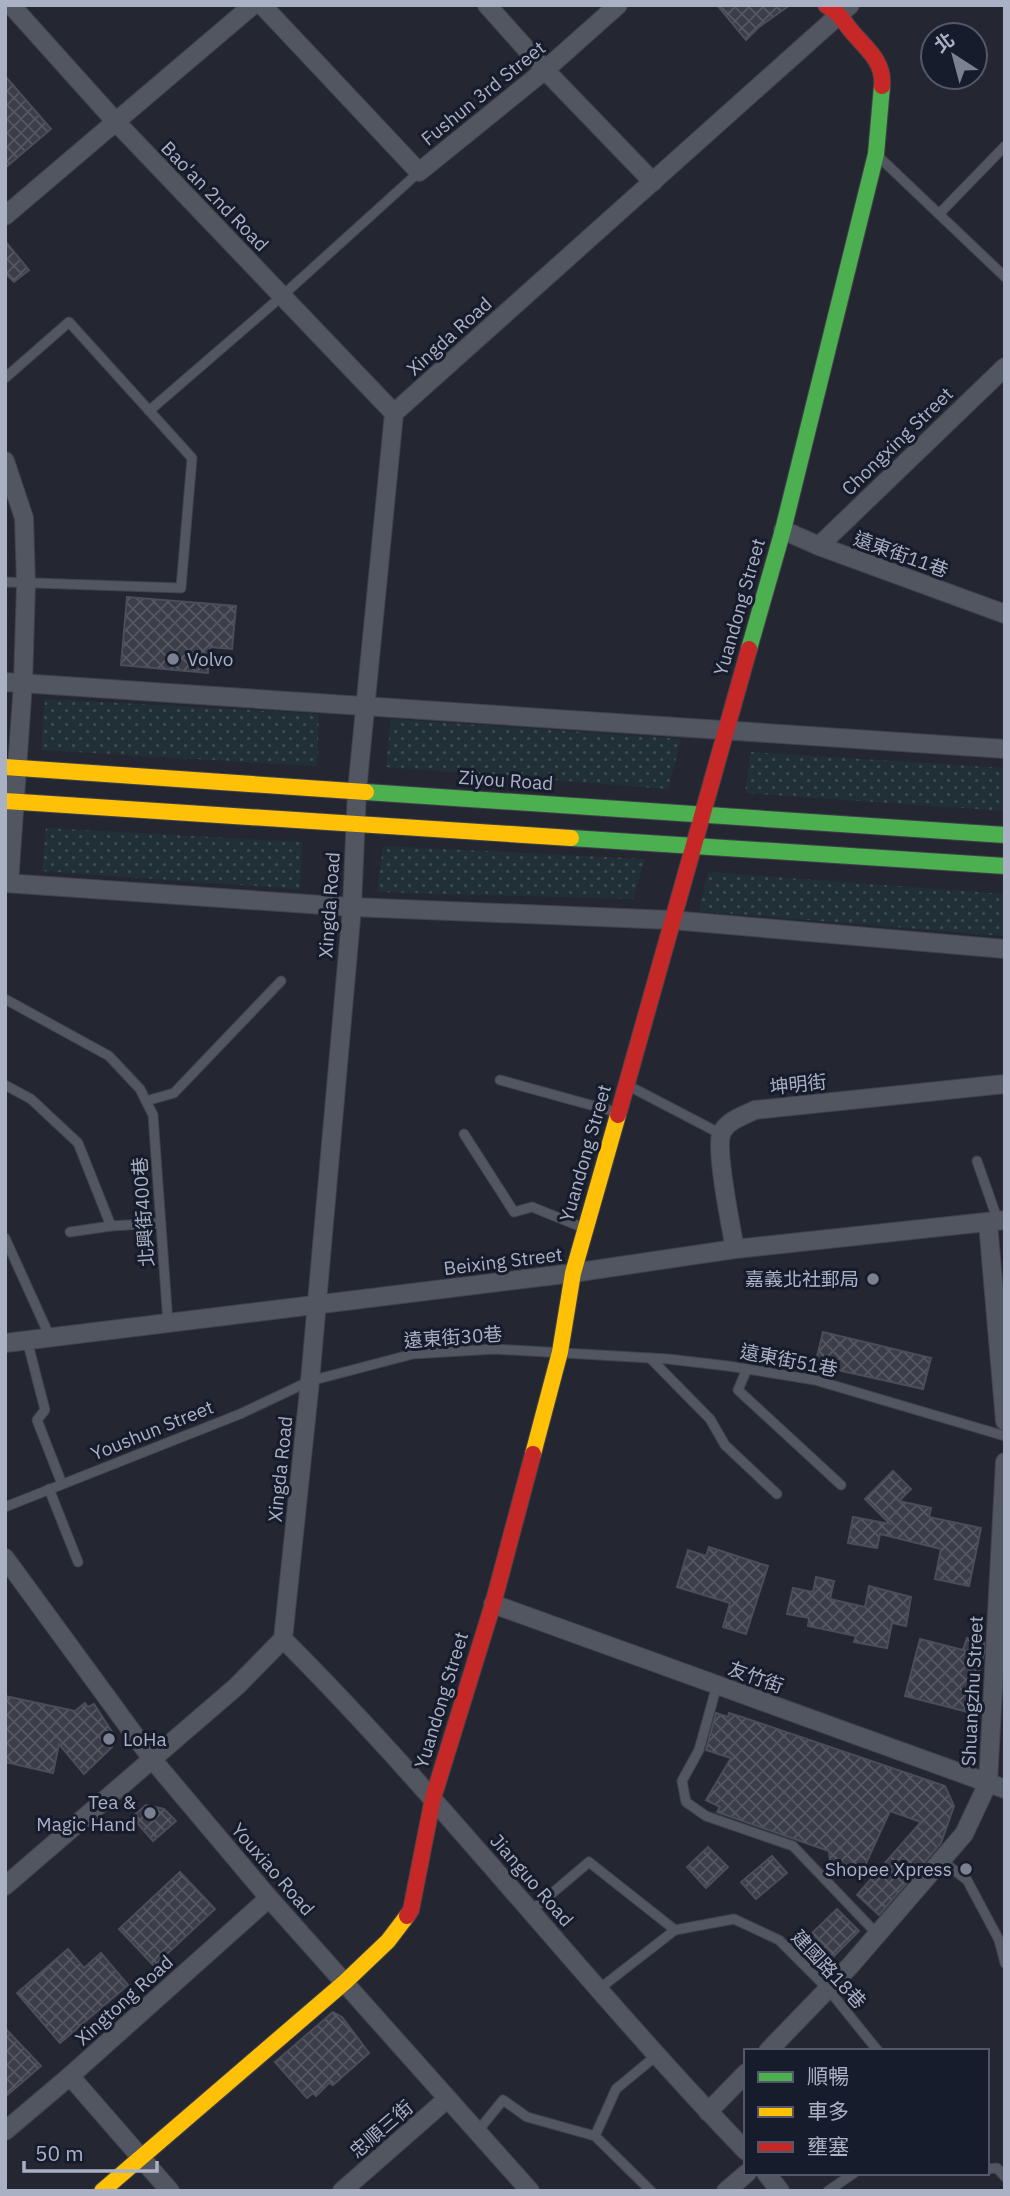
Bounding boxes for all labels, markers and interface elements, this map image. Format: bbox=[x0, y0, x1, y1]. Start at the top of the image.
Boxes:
north arrow bbox=[919, 21, 989, 91]
text: 北 bbox=[929, 27, 959, 58]
street label: Fushun 3rd Street bbox=[416, 36, 550, 150]
street label: Bao'an 2nd Road bbox=[156, 136, 274, 256]
street label: Xingda Road bbox=[401, 291, 497, 381]
street label: Chongxing Street bbox=[836, 382, 958, 500]
street label: 遠東街11巷 bbox=[850, 526, 952, 582]
street label: Yuandong Street bbox=[708, 536, 770, 678]
place label: Volvo bbox=[187, 647, 233, 671]
marker: Volvo bbox=[165, 651, 181, 667]
street label: Ziyou Road bbox=[458, 765, 554, 795]
street label: Xingda Road bbox=[313, 851, 345, 959]
street label: 坤明街 bbox=[768, 1069, 828, 1099]
street label: Yuandong Street bbox=[554, 1082, 616, 1224]
street label: 北興街400巷 bbox=[127, 1156, 159, 1268]
street label: Beixing Street bbox=[442, 1242, 564, 1280]
place label: 嘉義北社郵局 bbox=[745, 1267, 859, 1291]
marker: 嘉義北社郵局 bbox=[865, 1271, 881, 1287]
street label: 遠東街30巷 bbox=[403, 1322, 503, 1352]
street label: 遠東街51巷 bbox=[738, 1339, 840, 1381]
street label: Youshun Street bbox=[87, 1395, 217, 1465]
street label: Xingda Road bbox=[263, 1415, 297, 1523]
street label: Shuangzhu Street bbox=[956, 1615, 988, 1767]
street label: Yuandong Street bbox=[409, 1629, 473, 1771]
street label: 友竹街 bbox=[725, 1656, 787, 1698]
place label: LoHa bbox=[123, 1727, 167, 1751]
marker: LoHa bbox=[101, 1731, 117, 1747]
place label: Tea & Magic Hand bbox=[36, 1790, 136, 1836]
marker: Tea & Magic Hand bbox=[142, 1805, 158, 1821]
street label: Youxiao Road bbox=[226, 1818, 320, 1920]
street label: Jianguo Road bbox=[485, 1829, 579, 1931]
place label: Shopee Xpress bbox=[825, 1857, 952, 1881]
marker: Shopee Xpress bbox=[958, 1861, 974, 1877]
street label: 建國路18巷 bbox=[787, 1925, 871, 2013]
street label: Xingtong Road bbox=[70, 1950, 178, 2050]
legend bbox=[744, 2049, 989, 2175]
text: 順暢 bbox=[807, 2062, 849, 2090]
street label: 忠順三街 bbox=[344, 2095, 418, 2163]
text: 車多 bbox=[807, 2097, 849, 2125]
scale bar bbox=[24, 2130, 158, 2174]
text: 壅塞 bbox=[807, 2132, 849, 2160]
text: 50 m bbox=[35, 2139, 84, 2167]

